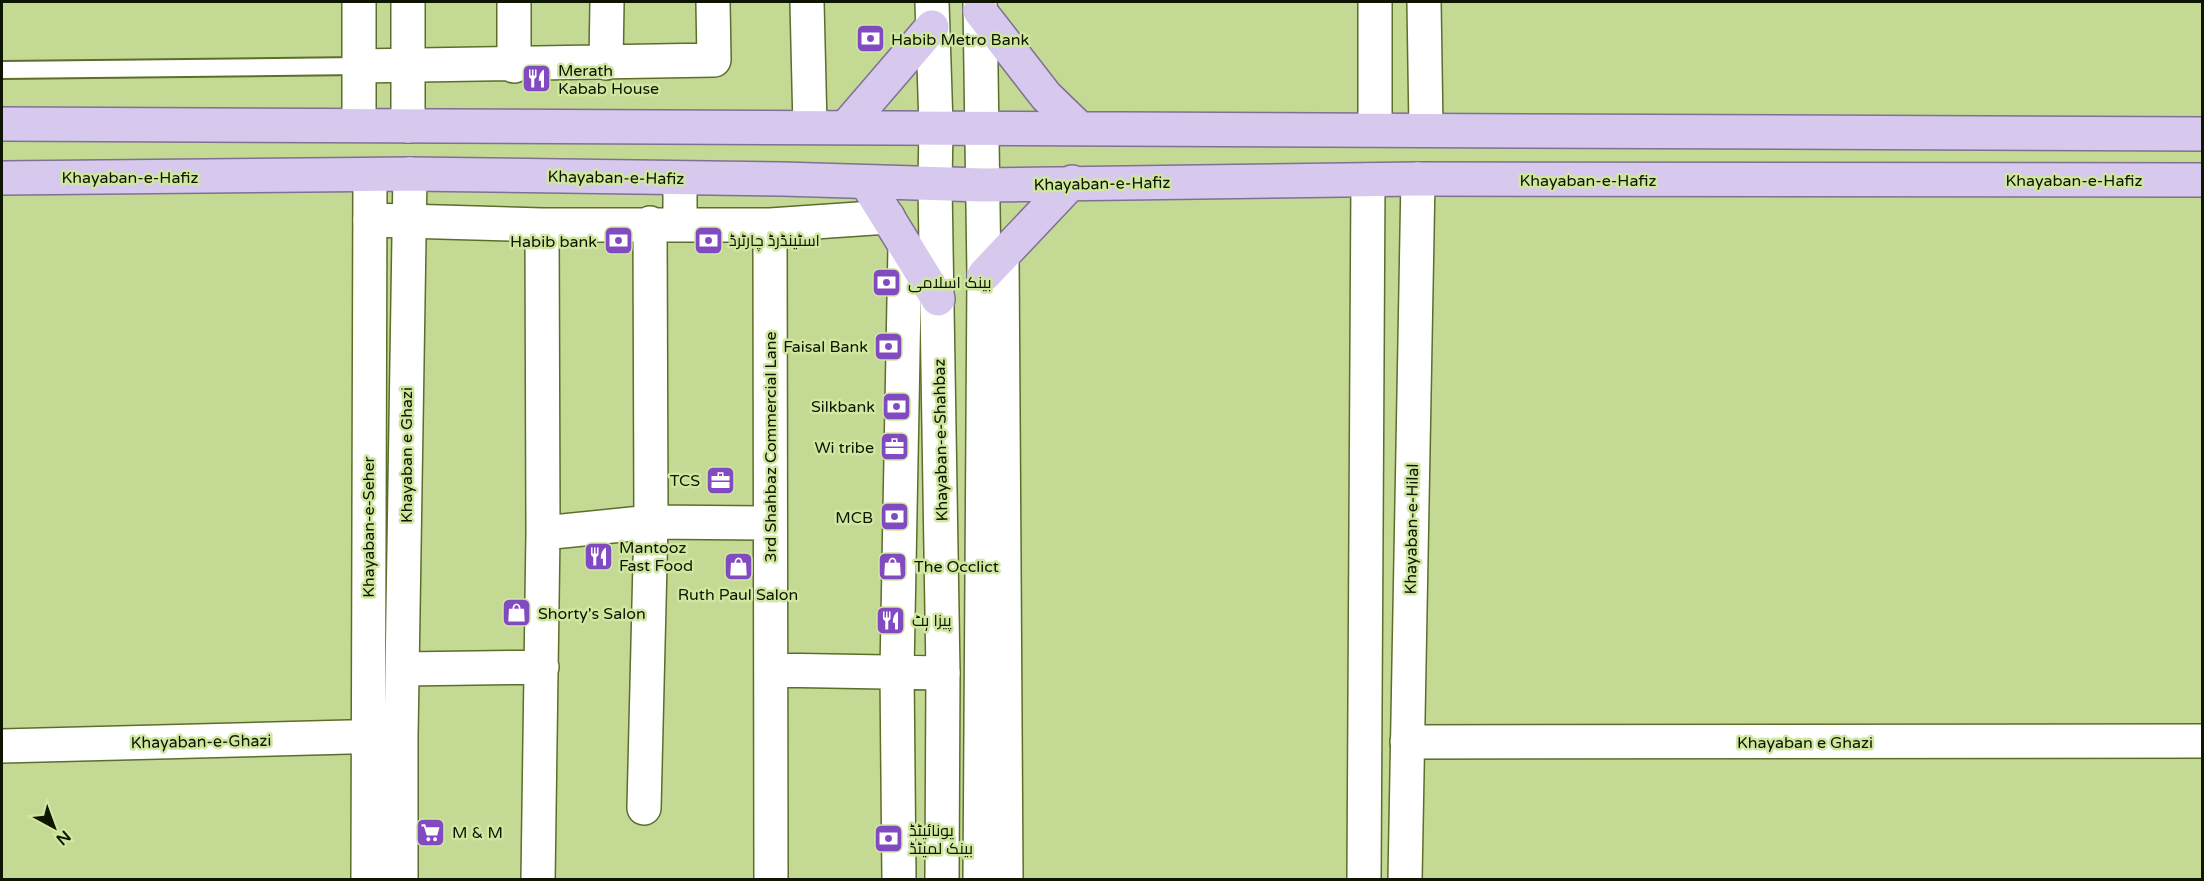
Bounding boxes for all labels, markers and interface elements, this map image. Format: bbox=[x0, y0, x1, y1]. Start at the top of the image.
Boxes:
bank icon: Habib Metro Bank bbox=[854, 23, 886, 55]
place label: Habib Metro Bank bbox=[891, 30, 1029, 50]
place label: Merath Kabab House bbox=[558, 61, 659, 99]
restaurant icon: Merath Kabab House bbox=[521, 63, 553, 95]
street label: Khayaban-e-Hafiz bbox=[547, 167, 685, 189]
street label: Khayaban-e-Hafiz bbox=[62, 168, 198, 188]
street label: Khayaban-e-Hafiz bbox=[1520, 171, 1656, 191]
street label: Khayaban-e-Hafiz bbox=[2006, 171, 2142, 191]
street label: Khayaban-e-Hafiz bbox=[1033, 173, 1171, 195]
bank icon: اسٹینڈرڈ چارٹرڈ bbox=[692, 224, 724, 256]
bank icon: Habib bank bbox=[602, 225, 634, 257]
place label: اسٹینڈرڈ چارٹرڈ bbox=[729, 231, 820, 252]
place label: Habib bank bbox=[510, 232, 597, 252]
bank icon: بینک اسلامی bbox=[871, 266, 903, 298]
place label: بینک اسلامی bbox=[908, 273, 992, 293]
bank icon: Faisal Bank bbox=[873, 330, 905, 362]
street label: 3rd Shahbaz Commercial Lane bbox=[761, 331, 781, 563]
place label: Faisal Bank bbox=[783, 337, 868, 357]
street label: Khayaban-e-Shahbaz bbox=[930, 358, 952, 522]
street label: Khayaban e Ghazi bbox=[397, 387, 417, 523]
bank icon: Silkbank bbox=[880, 390, 912, 422]
place label: Silkbank bbox=[811, 397, 875, 417]
office icon: Wi tribe bbox=[879, 431, 911, 463]
place label: Wi tribe bbox=[814, 438, 874, 458]
street label: Khayaban-e-Seher bbox=[359, 455, 379, 598]
office icon: TCS bbox=[705, 464, 737, 496]
street label: Khayaban-e-Hilal bbox=[1401, 464, 1423, 594]
place label: TCS bbox=[670, 471, 700, 491]
bank icon: MCB bbox=[878, 501, 910, 533]
place label: MCB bbox=[835, 508, 873, 528]
place label: Mantooz Fast Food bbox=[619, 538, 693, 576]
restaurant icon: Mantooz Fast Food bbox=[582, 540, 614, 572]
shop icon: Ruth Paul Salon bbox=[722, 550, 754, 582]
shop icon: The Occlict bbox=[877, 550, 909, 582]
place label: The Occlict bbox=[914, 557, 999, 577]
place label: Ruth Paul Salon bbox=[678, 585, 798, 605]
shop icon: Shorty's Salon bbox=[501, 597, 533, 629]
place label: Shorty's Salon bbox=[538, 604, 646, 624]
restaurant icon: پیزا ہٹ bbox=[875, 604, 907, 636]
place label: پیزا ہٹ bbox=[912, 611, 952, 632]
street label: Khayaban-e-Ghazi bbox=[131, 731, 271, 753]
street label: Khayaban e Ghazi bbox=[1737, 733, 1873, 753]
north arrow bbox=[24, 797, 84, 857]
supermarket icon: M & M bbox=[415, 816, 447, 848]
place label: یونائیٹڈ بینک لمیٹڈ bbox=[909, 821, 973, 859]
place label: M & M bbox=[452, 823, 503, 843]
bank icon: یونائیٹڈ بینک لمیٹڈ bbox=[872, 823, 904, 855]
text: N bbox=[52, 826, 75, 849]

